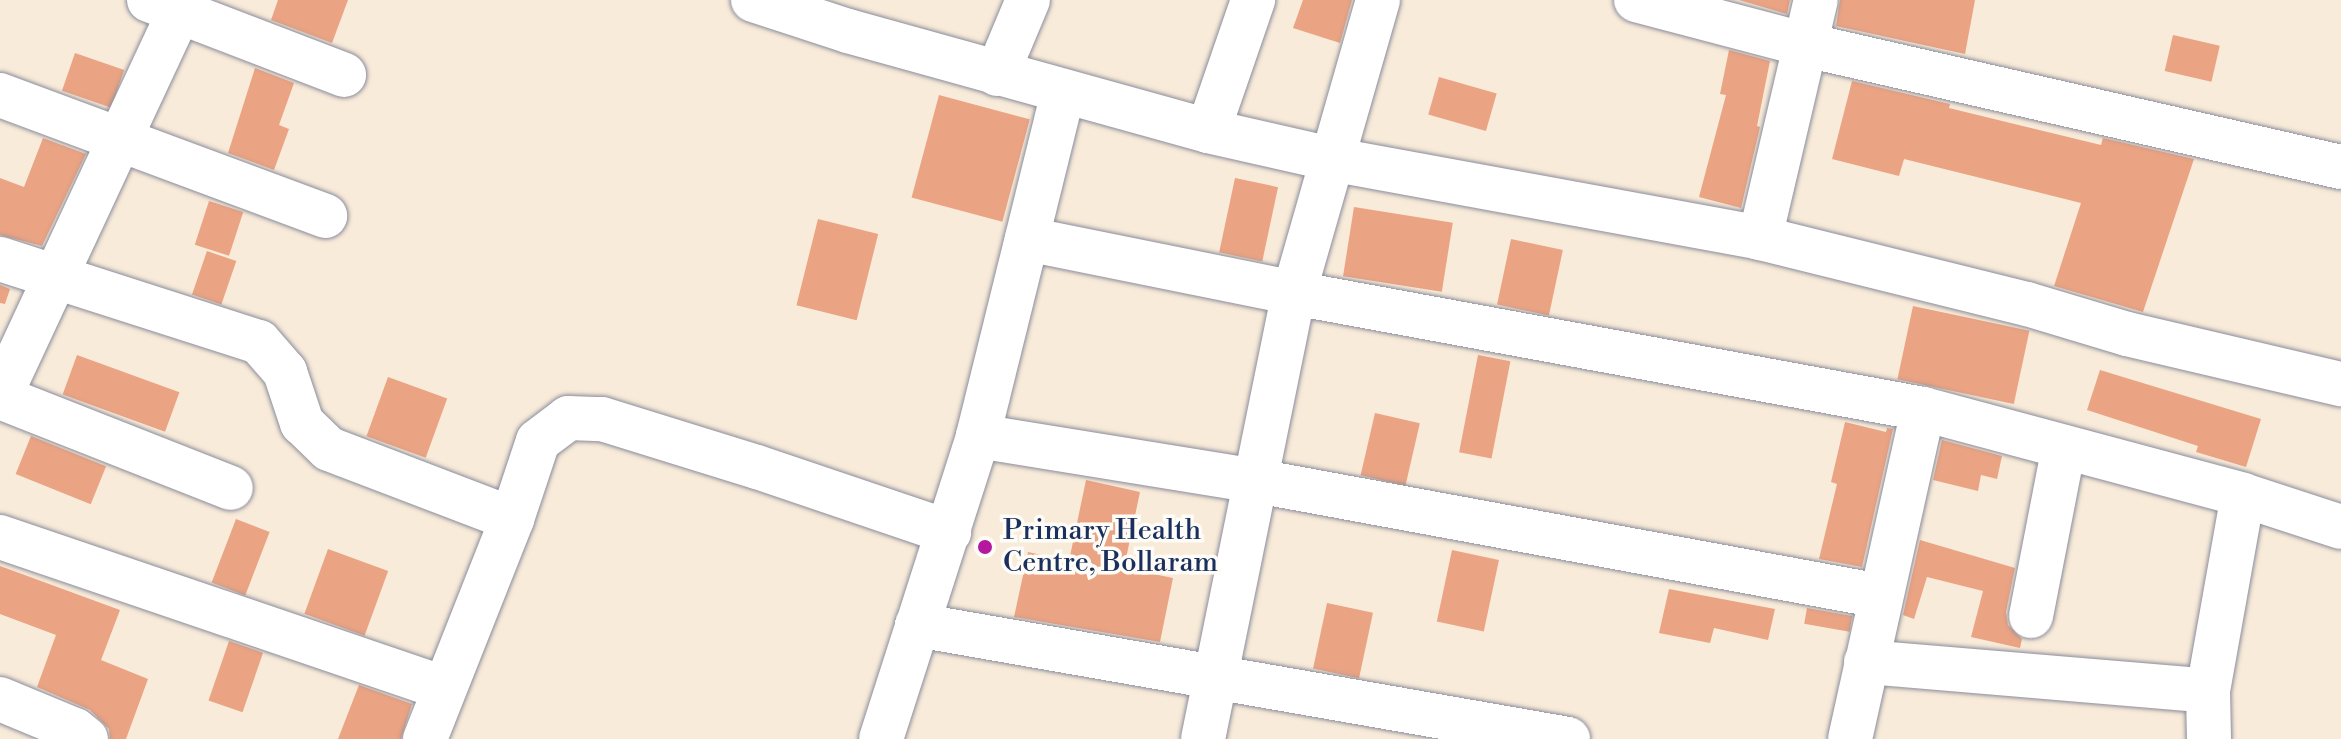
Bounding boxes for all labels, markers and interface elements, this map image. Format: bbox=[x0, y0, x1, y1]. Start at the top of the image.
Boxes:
place label: Primary Health Centre, Bollaram bbox=[1003, 514, 1218, 580]
marker: Primary Health Centre, Bollaram bbox=[974, 536, 996, 558]

